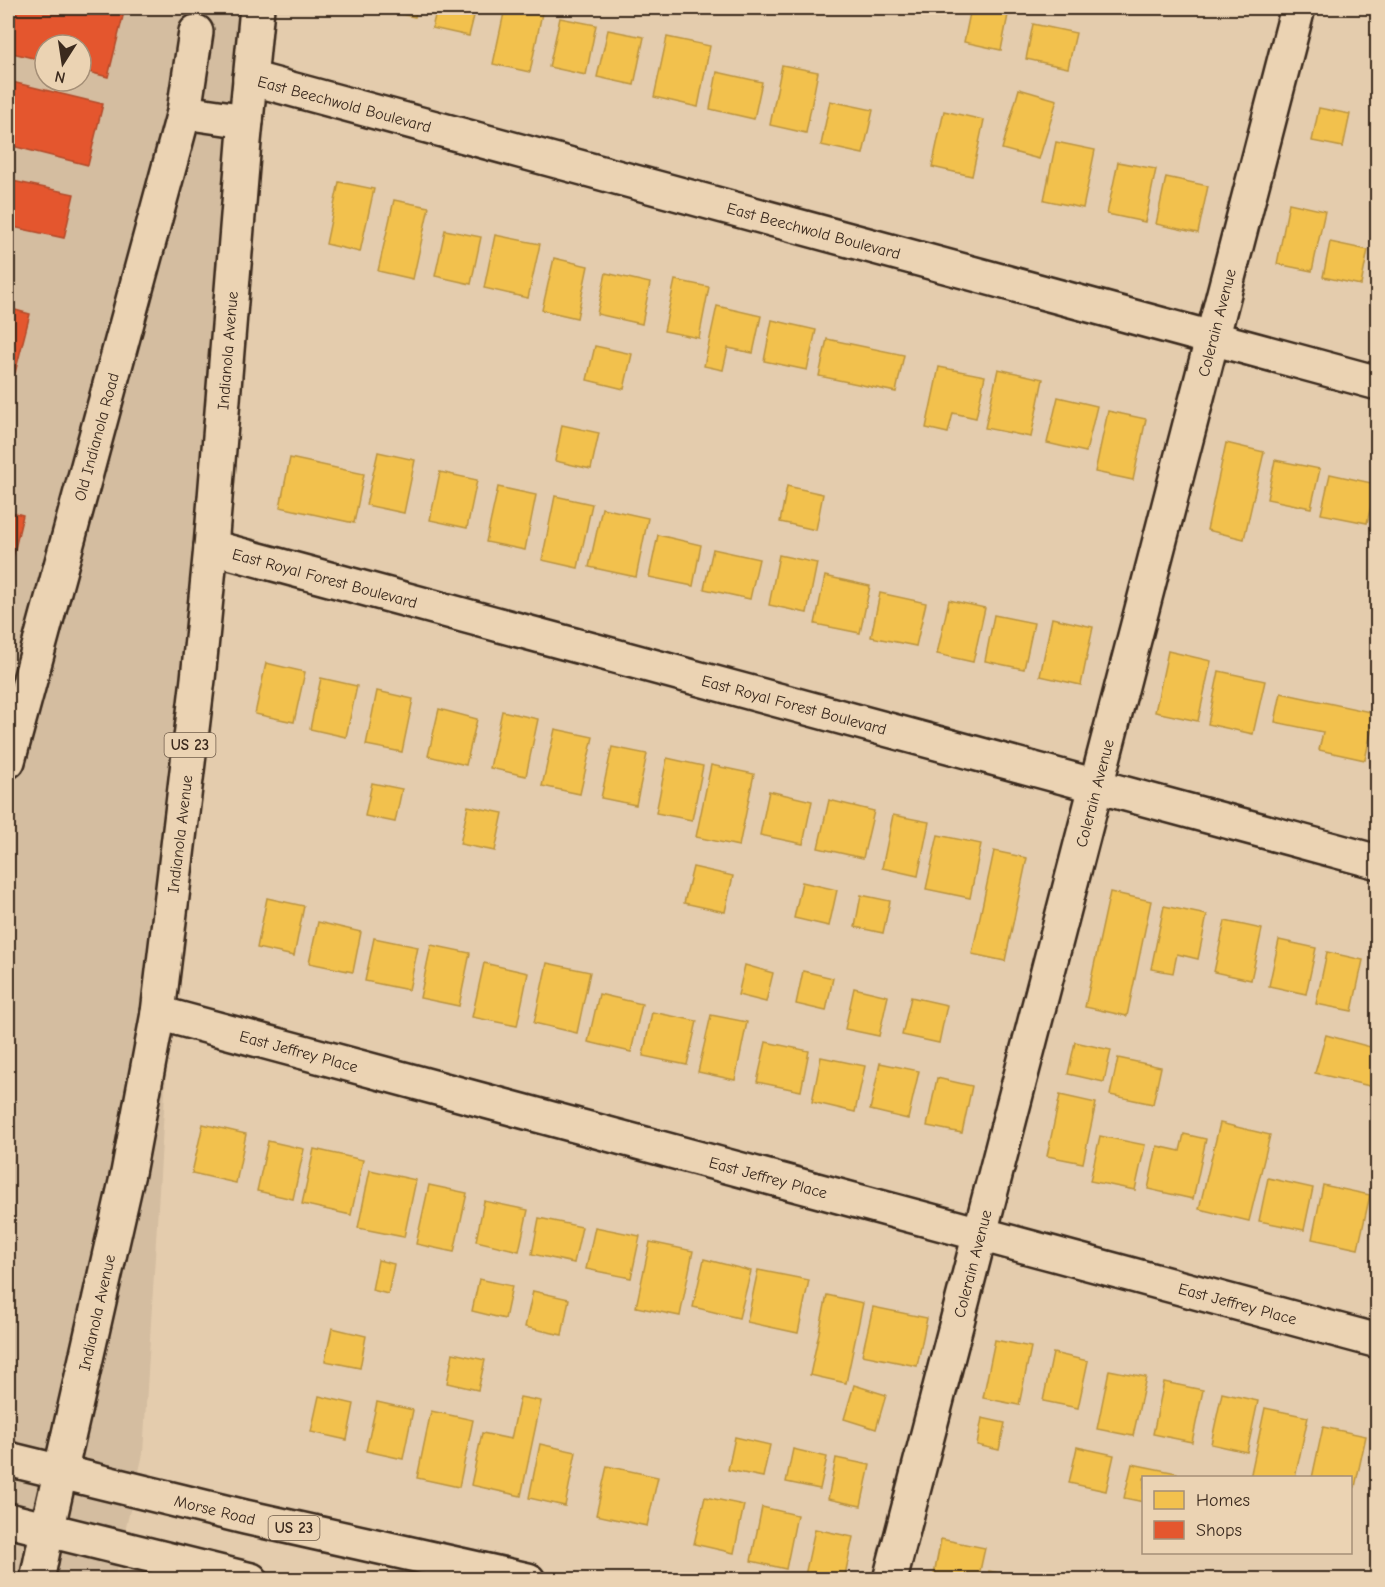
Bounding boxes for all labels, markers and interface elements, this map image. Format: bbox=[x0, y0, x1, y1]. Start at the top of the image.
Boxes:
north arrow bbox=[33, 33, 93, 93]
text: N bbox=[53, 67, 67, 87]
street label: East Beechwold Boulevard bbox=[256, 72, 433, 137]
street label: East Beechwold Boulevard bbox=[725, 199, 902, 263]
street label: Colerain Avenue bbox=[1195, 267, 1240, 379]
street label: Indianola Avenue bbox=[214, 291, 242, 411]
street label: Old Indianola Road bbox=[71, 371, 123, 503]
street label: East Royal Forest Boulevard bbox=[230, 545, 419, 612]
street label: East Royal Forest Boulevard bbox=[699, 672, 888, 739]
road number: US 23 bbox=[164, 733, 216, 757]
street label: Colerain Avenue bbox=[1073, 737, 1118, 849]
street label: Indianola Avenue bbox=[164, 774, 196, 894]
street label: East Jeffrey Place bbox=[238, 1027, 360, 1076]
street label: East Jeffrey Place bbox=[707, 1154, 829, 1203]
street label: Colerain Avenue bbox=[950, 1208, 996, 1320]
street label: Indianola Avenue bbox=[76, 1253, 119, 1373]
street label: East Jeffrey Place bbox=[1176, 1280, 1299, 1329]
legend bbox=[1142, 1476, 1352, 1554]
text: Homes bbox=[1196, 1490, 1250, 1511]
street label: Morse Road bbox=[172, 1492, 257, 1529]
road number: US 23 bbox=[268, 1516, 320, 1540]
text: Shops bbox=[1196, 1520, 1242, 1541]

